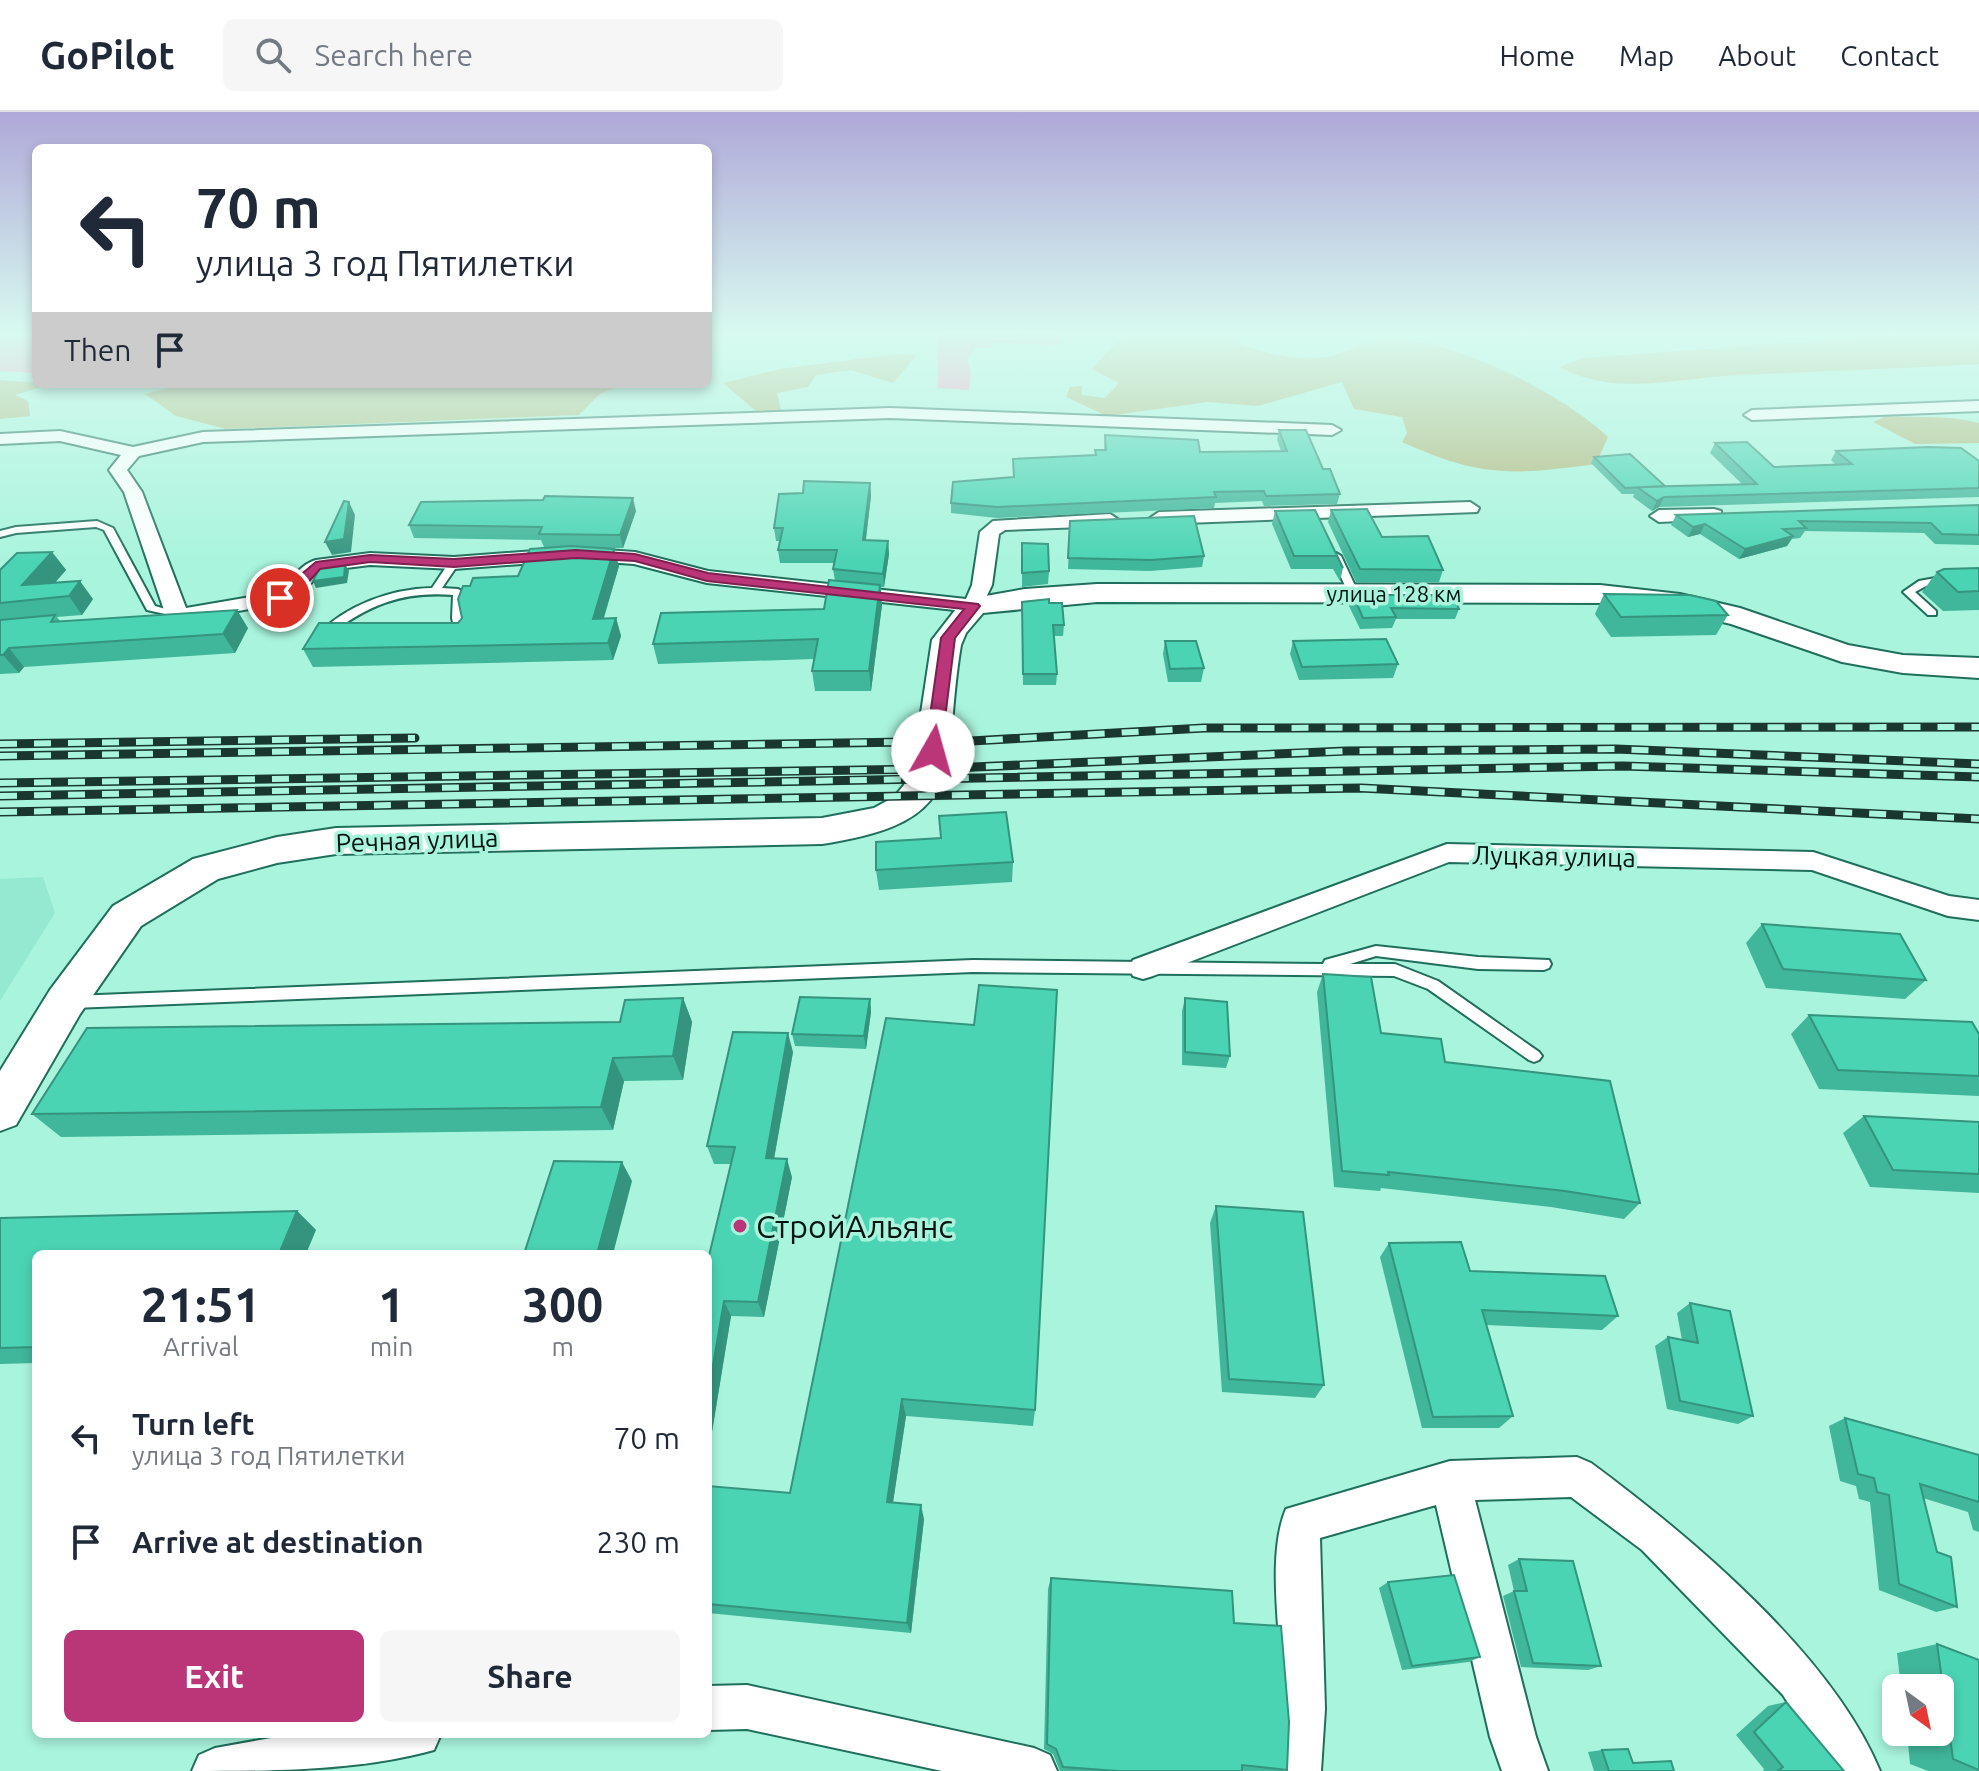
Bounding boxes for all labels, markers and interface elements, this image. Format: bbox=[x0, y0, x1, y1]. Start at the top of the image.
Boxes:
search box bbox=[223, 19, 783, 91]
icon: search bbox=[251, 33, 295, 77]
text: GoPilot bbox=[40, 34, 175, 76]
text: Search here bbox=[315, 38, 473, 72]
text: Home bbox=[1500, 40, 1575, 71]
text: Map bbox=[1619, 40, 1674, 71]
text: About bbox=[1718, 40, 1796, 71]
text: Contact bbox=[1840, 40, 1939, 71]
icon: left bbox=[64, 176, 168, 280]
text: 70 m bbox=[196, 176, 321, 239]
text: улица 3 год Пятилетки bbox=[196, 242, 575, 283]
icon: arrive bbox=[148, 328, 192, 372]
text: Then bbox=[64, 333, 132, 367]
pin bbox=[246, 564, 314, 632]
icon: arrive bbox=[258, 576, 302, 620]
street label: улица 128 км bbox=[1327, 581, 1461, 606]
position arrow bbox=[891, 709, 975, 793]
street label: Речная улица bbox=[335, 823, 499, 857]
street label: Луцкая улица bbox=[1472, 840, 1636, 872]
place label: СтройАльянс bbox=[756, 1208, 953, 1244]
marker: СтройАльянс bbox=[731, 1217, 749, 1235]
text: 21:51 bbox=[141, 1277, 261, 1331]
text: 1 bbox=[378, 1277, 405, 1331]
text: 300 bbox=[522, 1277, 603, 1331]
text: Arrival bbox=[163, 1332, 239, 1361]
text: min bbox=[370, 1332, 413, 1361]
text: m bbox=[551, 1332, 574, 1361]
text: Turn left bbox=[132, 1407, 254, 1441]
icon: left bbox=[64, 1416, 108, 1460]
text: 70 m bbox=[613, 1421, 680, 1455]
text: улица 3 год Пятилетки bbox=[132, 1441, 405, 1470]
icon: arrive bbox=[64, 1520, 108, 1564]
text: Arrive at destination bbox=[132, 1525, 424, 1559]
text: 230 m bbox=[596, 1525, 680, 1559]
button: Exit bbox=[64, 1630, 364, 1722]
button: Share bbox=[380, 1630, 680, 1722]
north arrow bbox=[1882, 1674, 1954, 1746]
map controls bbox=[1882, 1674, 1954, 1746]

